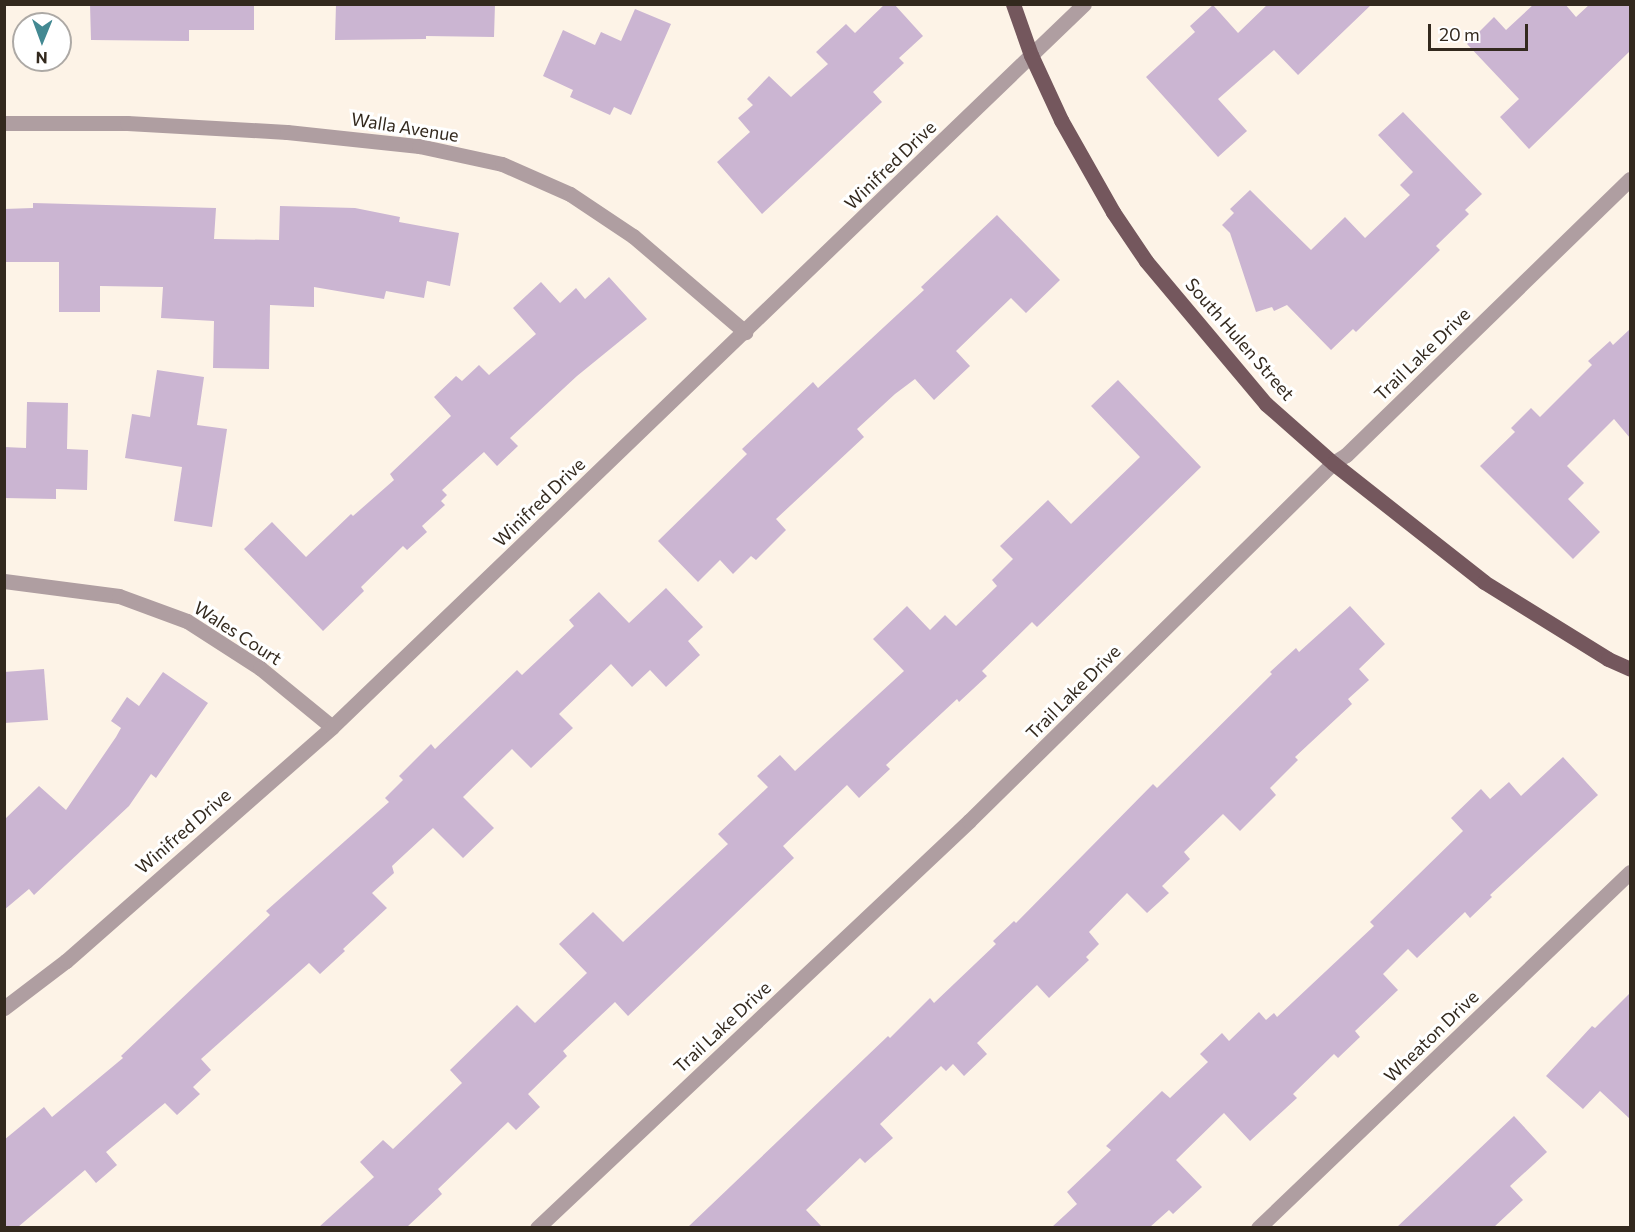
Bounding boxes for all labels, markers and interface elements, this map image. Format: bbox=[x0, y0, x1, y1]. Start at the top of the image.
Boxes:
north arrow bbox=[12, 12, 72, 72]
scale bar bbox=[1431, 12, 1532, 50]
text: 20 m bbox=[1439, 23, 1480, 45]
text: N bbox=[36, 49, 48, 68]
street label: Walla Avenue bbox=[350, 108, 460, 146]
street label: Winifred Drive bbox=[840, 116, 940, 214]
street label: South Hulen Street bbox=[1181, 274, 1299, 404]
street label: Trail Lake Drive bbox=[1370, 303, 1474, 405]
street label: Winifred Drive bbox=[489, 453, 589, 551]
street label: Wales Court bbox=[190, 597, 286, 669]
street label: Trail Lake Drive bbox=[1021, 640, 1125, 744]
street label: Winifred Drive bbox=[131, 784, 235, 878]
street label: Trail Lake Drive bbox=[669, 977, 775, 1077]
street label: Wheaton Drive bbox=[1379, 986, 1483, 1086]

